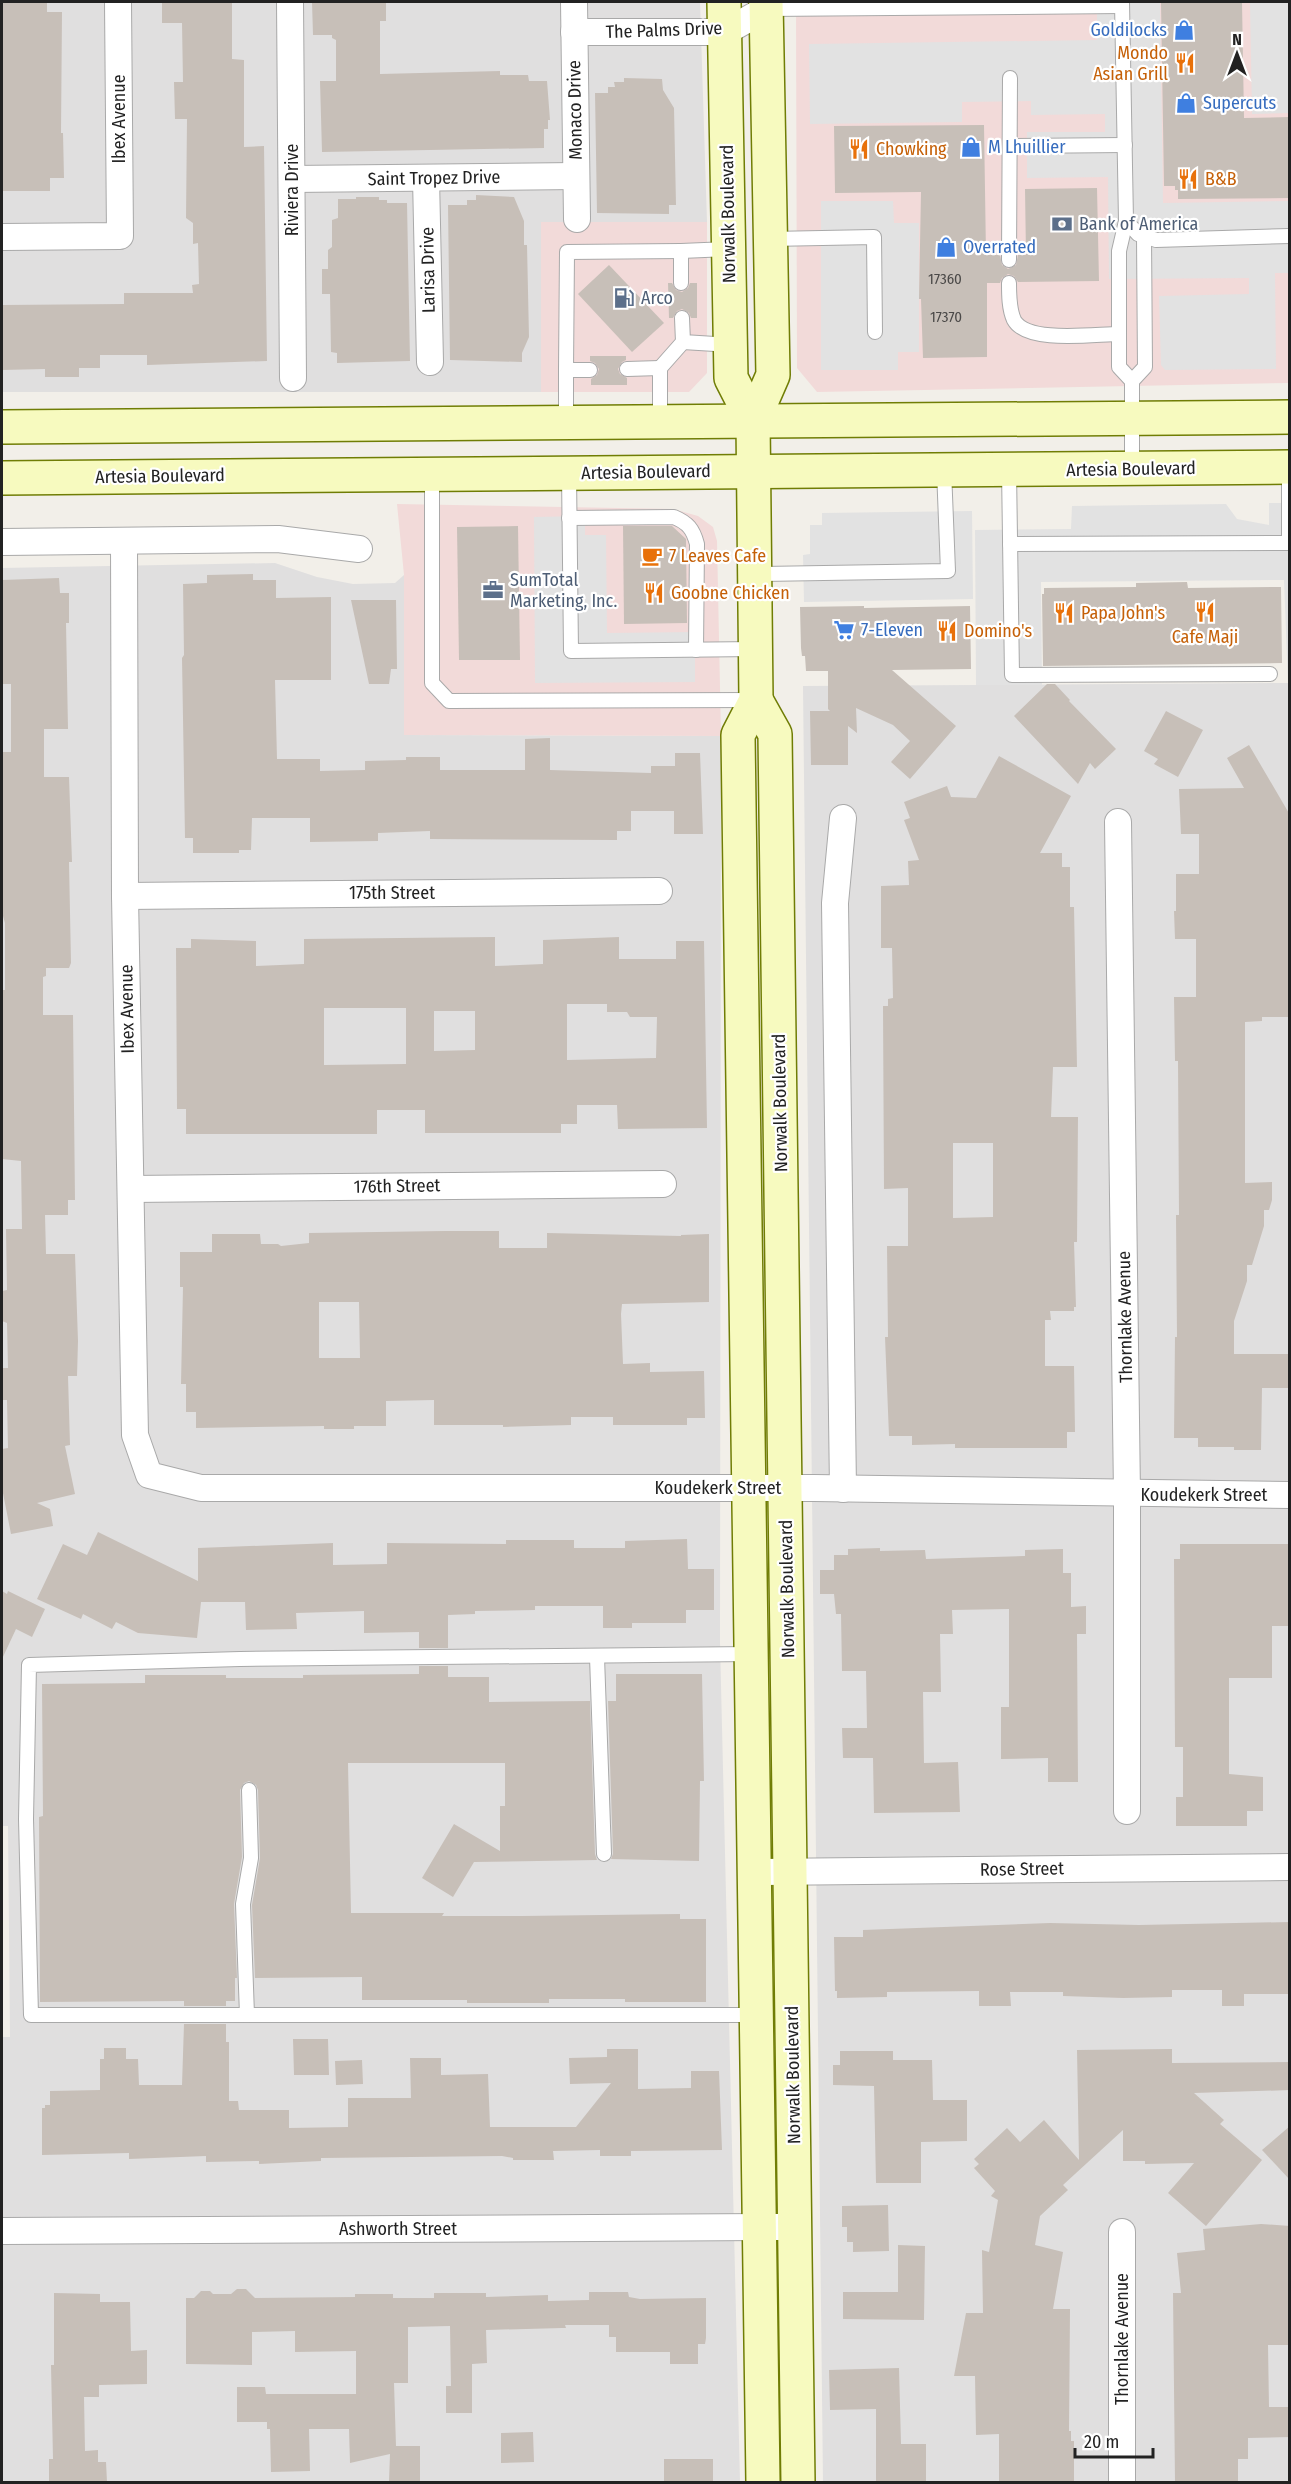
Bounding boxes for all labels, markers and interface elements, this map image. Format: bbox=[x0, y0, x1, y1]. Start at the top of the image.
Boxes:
street label: The Palms Drive bbox=[605, 17, 723, 43]
shop icon: Goldilocks bbox=[1172, 18, 1196, 42]
place label: Goldilocks bbox=[1091, 19, 1167, 41]
north arrow bbox=[1207, 24, 1267, 84]
text: N bbox=[1232, 30, 1242, 49]
place label: Mondo Asian Grill bbox=[1093, 42, 1168, 85]
restaurant icon: Mondo Asian Grill bbox=[1173, 51, 1197, 75]
street label: Monaco Drive bbox=[563, 60, 587, 160]
street label: Ibex Avenue bbox=[108, 74, 130, 164]
shop icon: Supercuts bbox=[1174, 91, 1198, 115]
place label: Supercuts bbox=[1203, 92, 1276, 114]
shop icon: M Lhuillier bbox=[959, 135, 983, 159]
place label: M Lhuillier bbox=[988, 136, 1066, 158]
restaurant icon: Chowking bbox=[847, 137, 871, 161]
place label: Chowking bbox=[876, 138, 947, 160]
street label: Riviera Drive bbox=[281, 144, 303, 236]
street label: Norwalk Boulevard bbox=[716, 145, 740, 283]
street label: Saint Tropez Drive bbox=[367, 166, 501, 190]
restaurant icon: B&B bbox=[1176, 167, 1200, 191]
place label: B&B bbox=[1205, 168, 1237, 190]
bank icon: Bank of America bbox=[1050, 212, 1074, 236]
place label: Bank of America bbox=[1079, 213, 1199, 235]
street label: Larisa Drive bbox=[416, 227, 440, 313]
shop icon: Overrated bbox=[934, 235, 958, 259]
place label: Overrated bbox=[963, 236, 1036, 258]
house number: 17360 bbox=[928, 270, 962, 288]
fuel station icon: Arco bbox=[612, 286, 636, 310]
place label: Arco bbox=[641, 287, 673, 309]
house number: 17370 bbox=[930, 308, 962, 326]
street label: Artesia Boulevard bbox=[1066, 457, 1196, 481]
street label: Artesia Boulevard bbox=[581, 460, 711, 484]
street label: Artesia Boulevard bbox=[95, 464, 225, 488]
cafe icon: 7 Leaves Cafe bbox=[640, 544, 664, 568]
place label: 7 Leaves Cafe bbox=[669, 545, 766, 567]
place label: SumTotal Marketing, Inc. bbox=[510, 569, 617, 612]
office icon: SumTotal Marketing, Inc. bbox=[481, 578, 505, 602]
restaurant icon: Goobne Chicken bbox=[642, 581, 666, 605]
place label: Goobne Chicken bbox=[671, 582, 790, 604]
restaurant icon: Cafe Maji bbox=[1193, 600, 1217, 624]
restaurant icon: Papa John's bbox=[1052, 601, 1076, 625]
place label: Papa John's bbox=[1081, 602, 1165, 624]
supermarket icon: 7-Eleven bbox=[832, 618, 856, 642]
place label: 7-Eleven bbox=[861, 619, 923, 641]
restaurant icon: Domino's bbox=[935, 619, 959, 643]
place label: Domino's bbox=[964, 620, 1033, 642]
place label: Cafe Maji bbox=[1172, 626, 1238, 648]
street label: 175th Street bbox=[349, 882, 435, 904]
street label: Ibex Avenue bbox=[115, 964, 139, 1054]
street label: Norwalk Boulevard bbox=[768, 1034, 792, 1172]
street label: 176th Street bbox=[353, 1174, 441, 1198]
street label: Thornlake Avenue bbox=[1113, 1251, 1137, 1383]
street label: Koudekerk Street bbox=[655, 1477, 782, 1499]
street label: Koudekerk Street bbox=[1141, 1484, 1268, 1506]
street label: Norwalk Boulevard bbox=[775, 1520, 799, 1658]
street label: Rose Street bbox=[980, 1857, 1064, 1881]
street label: Norwalk Boulevard bbox=[781, 2006, 805, 2144]
street label: Ashworth Street bbox=[339, 2218, 457, 2240]
street label: Thornlake Avenue bbox=[1111, 2273, 1133, 2405]
scale bar bbox=[1075, 2421, 1153, 2459]
text: 20 m bbox=[1084, 2431, 1119, 2453]

